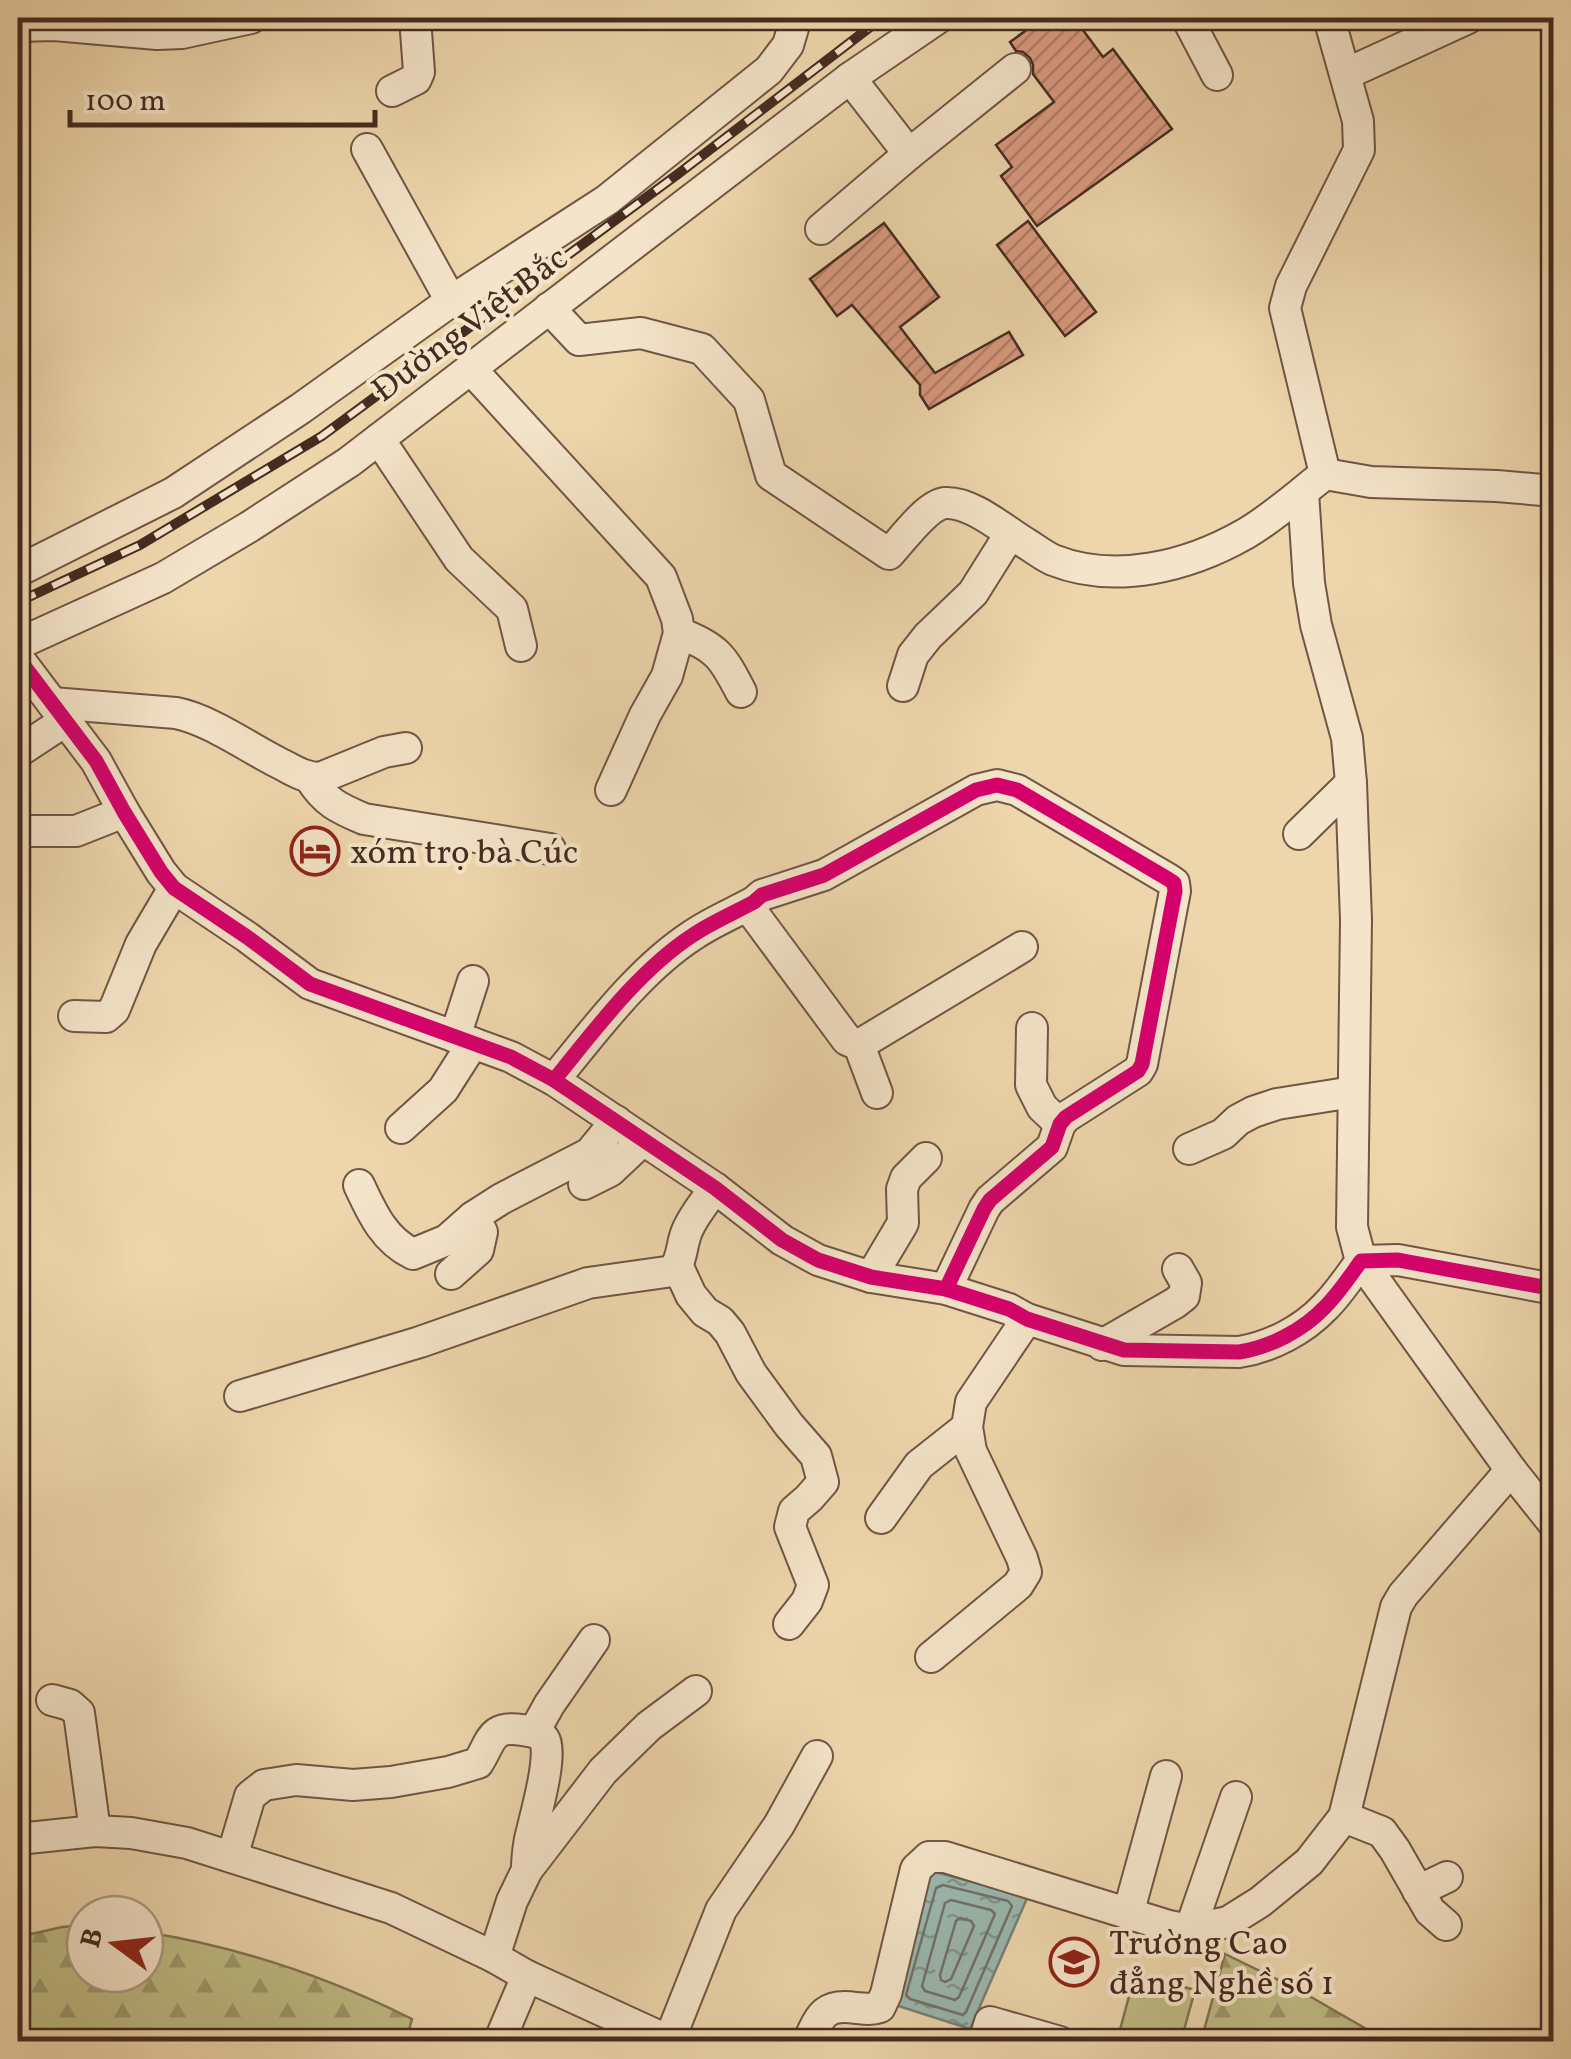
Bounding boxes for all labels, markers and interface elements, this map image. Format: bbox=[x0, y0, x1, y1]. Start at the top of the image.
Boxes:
scale bar bbox=[70, 65, 375, 127]
text: 100 m bbox=[85, 81, 166, 123]
street label: Đường Việt Bắc bbox=[363, 236, 579, 415]
hotel icon: xóm trọ bà Cúc bbox=[289, 825, 341, 877]
place label: xóm trọ bà Cúc bbox=[350, 830, 579, 878]
north arrow bbox=[65, 1894, 165, 1994]
place label: Trường Cao đẳng Nghề số 1 bbox=[1109, 1921, 1334, 2009]
text: B bbox=[72, 1924, 115, 1952]
school or university icon: Trường Cao đẳng Nghề số 1 bbox=[1048, 1936, 1100, 1988]

